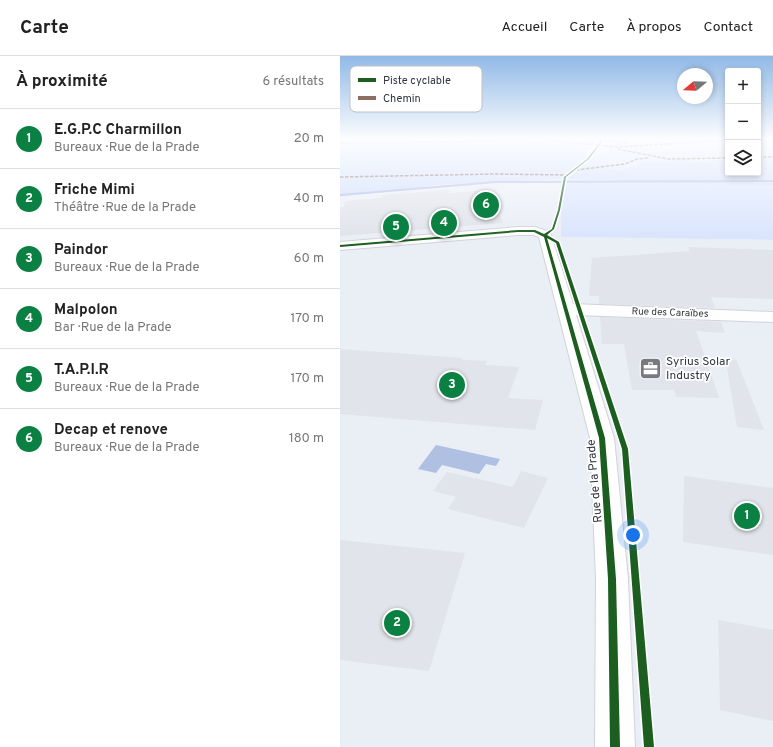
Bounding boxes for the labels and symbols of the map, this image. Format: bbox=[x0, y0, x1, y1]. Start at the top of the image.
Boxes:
legend bbox=[350, 66, 482, 112]
north arrow bbox=[677, 68, 713, 104]
text: Piste cyclable bbox=[383, 74, 451, 88]
text: Chemin bbox=[383, 92, 421, 106]
pin: 6 bbox=[473, 190, 499, 220]
pin: 4 bbox=[431, 208, 457, 238]
pin: 5 bbox=[383, 212, 409, 242]
street label: Rue des Caraïbes bbox=[631, 305, 709, 321]
place label: Syrius Solar Industry bbox=[666, 354, 731, 384]
office icon: Syrius Solar Industry bbox=[638, 356, 664, 382]
pin: 3 bbox=[439, 370, 465, 400]
street label: Rue de la Prade bbox=[583, 439, 607, 523]
pin: 1 bbox=[734, 501, 760, 531]
your location bbox=[623, 525, 643, 545]
pin: 2 bbox=[384, 608, 410, 638]

